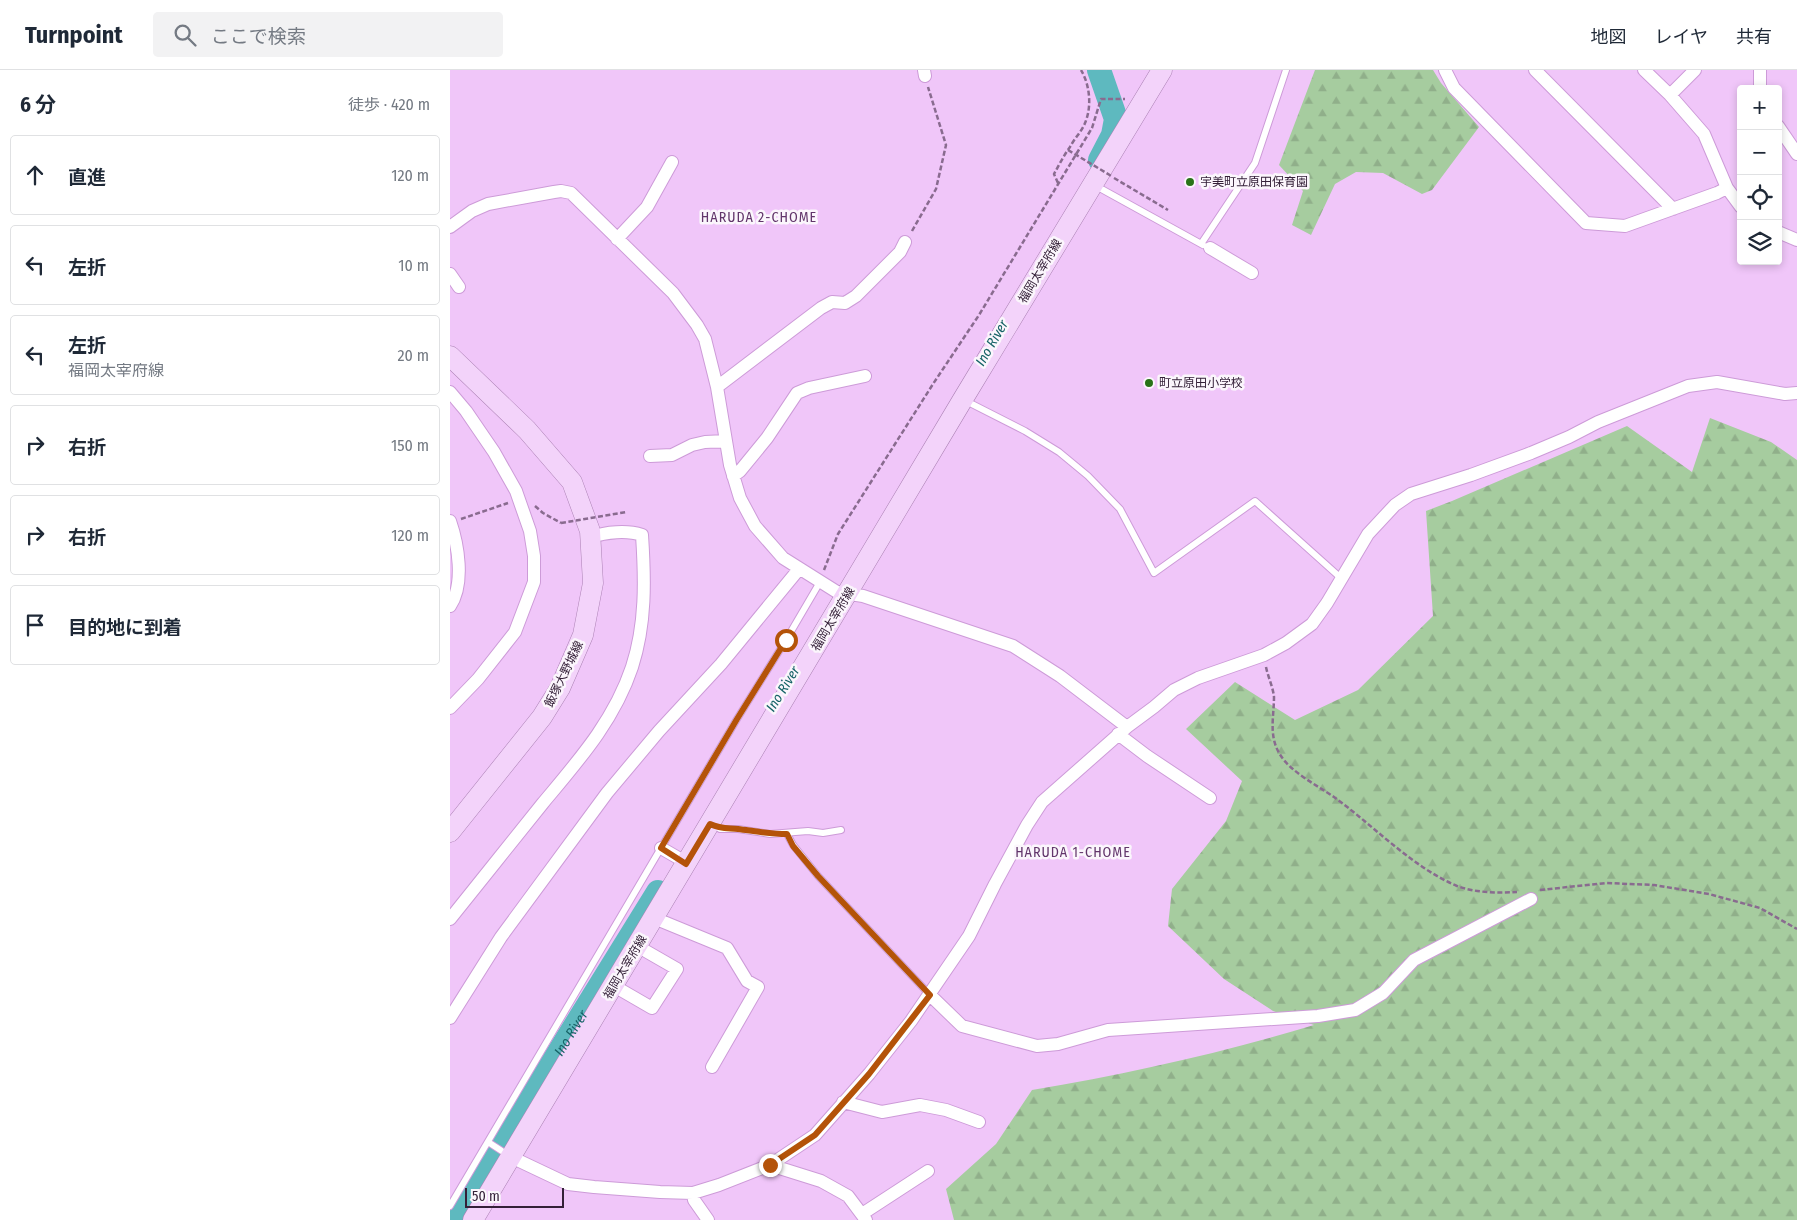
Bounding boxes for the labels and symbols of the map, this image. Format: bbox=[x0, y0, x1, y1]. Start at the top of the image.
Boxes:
place label: 宇美町立原田保育園 bbox=[1200, 175, 1308, 189]
marker: 宇美町立原田保育園 bbox=[1184, 176, 1196, 188]
district label: HARUDA 2-CHOME bbox=[701, 209, 817, 226]
street label: 福岡太宰府線 bbox=[1015, 237, 1065, 305]
water label: Ino River bbox=[972, 316, 1013, 369]
place label: 町立原田小学校 bbox=[1159, 376, 1243, 390]
marker: 町立原田小学校 bbox=[1143, 377, 1155, 389]
street label: 福岡太宰府線 bbox=[808, 585, 858, 653]
route start bbox=[775, 629, 798, 652]
street label: 飯塚大野城線 bbox=[542, 639, 586, 709]
water label: Ino River bbox=[762, 662, 804, 715]
district label: HARUDA 1-CHOME bbox=[1015, 844, 1131, 861]
street label: 福岡太宰府線 bbox=[600, 933, 650, 1001]
water label: Ino River bbox=[550, 1006, 592, 1059]
route end bbox=[759, 1154, 782, 1177]
scale bar bbox=[465, 1185, 564, 1208]

